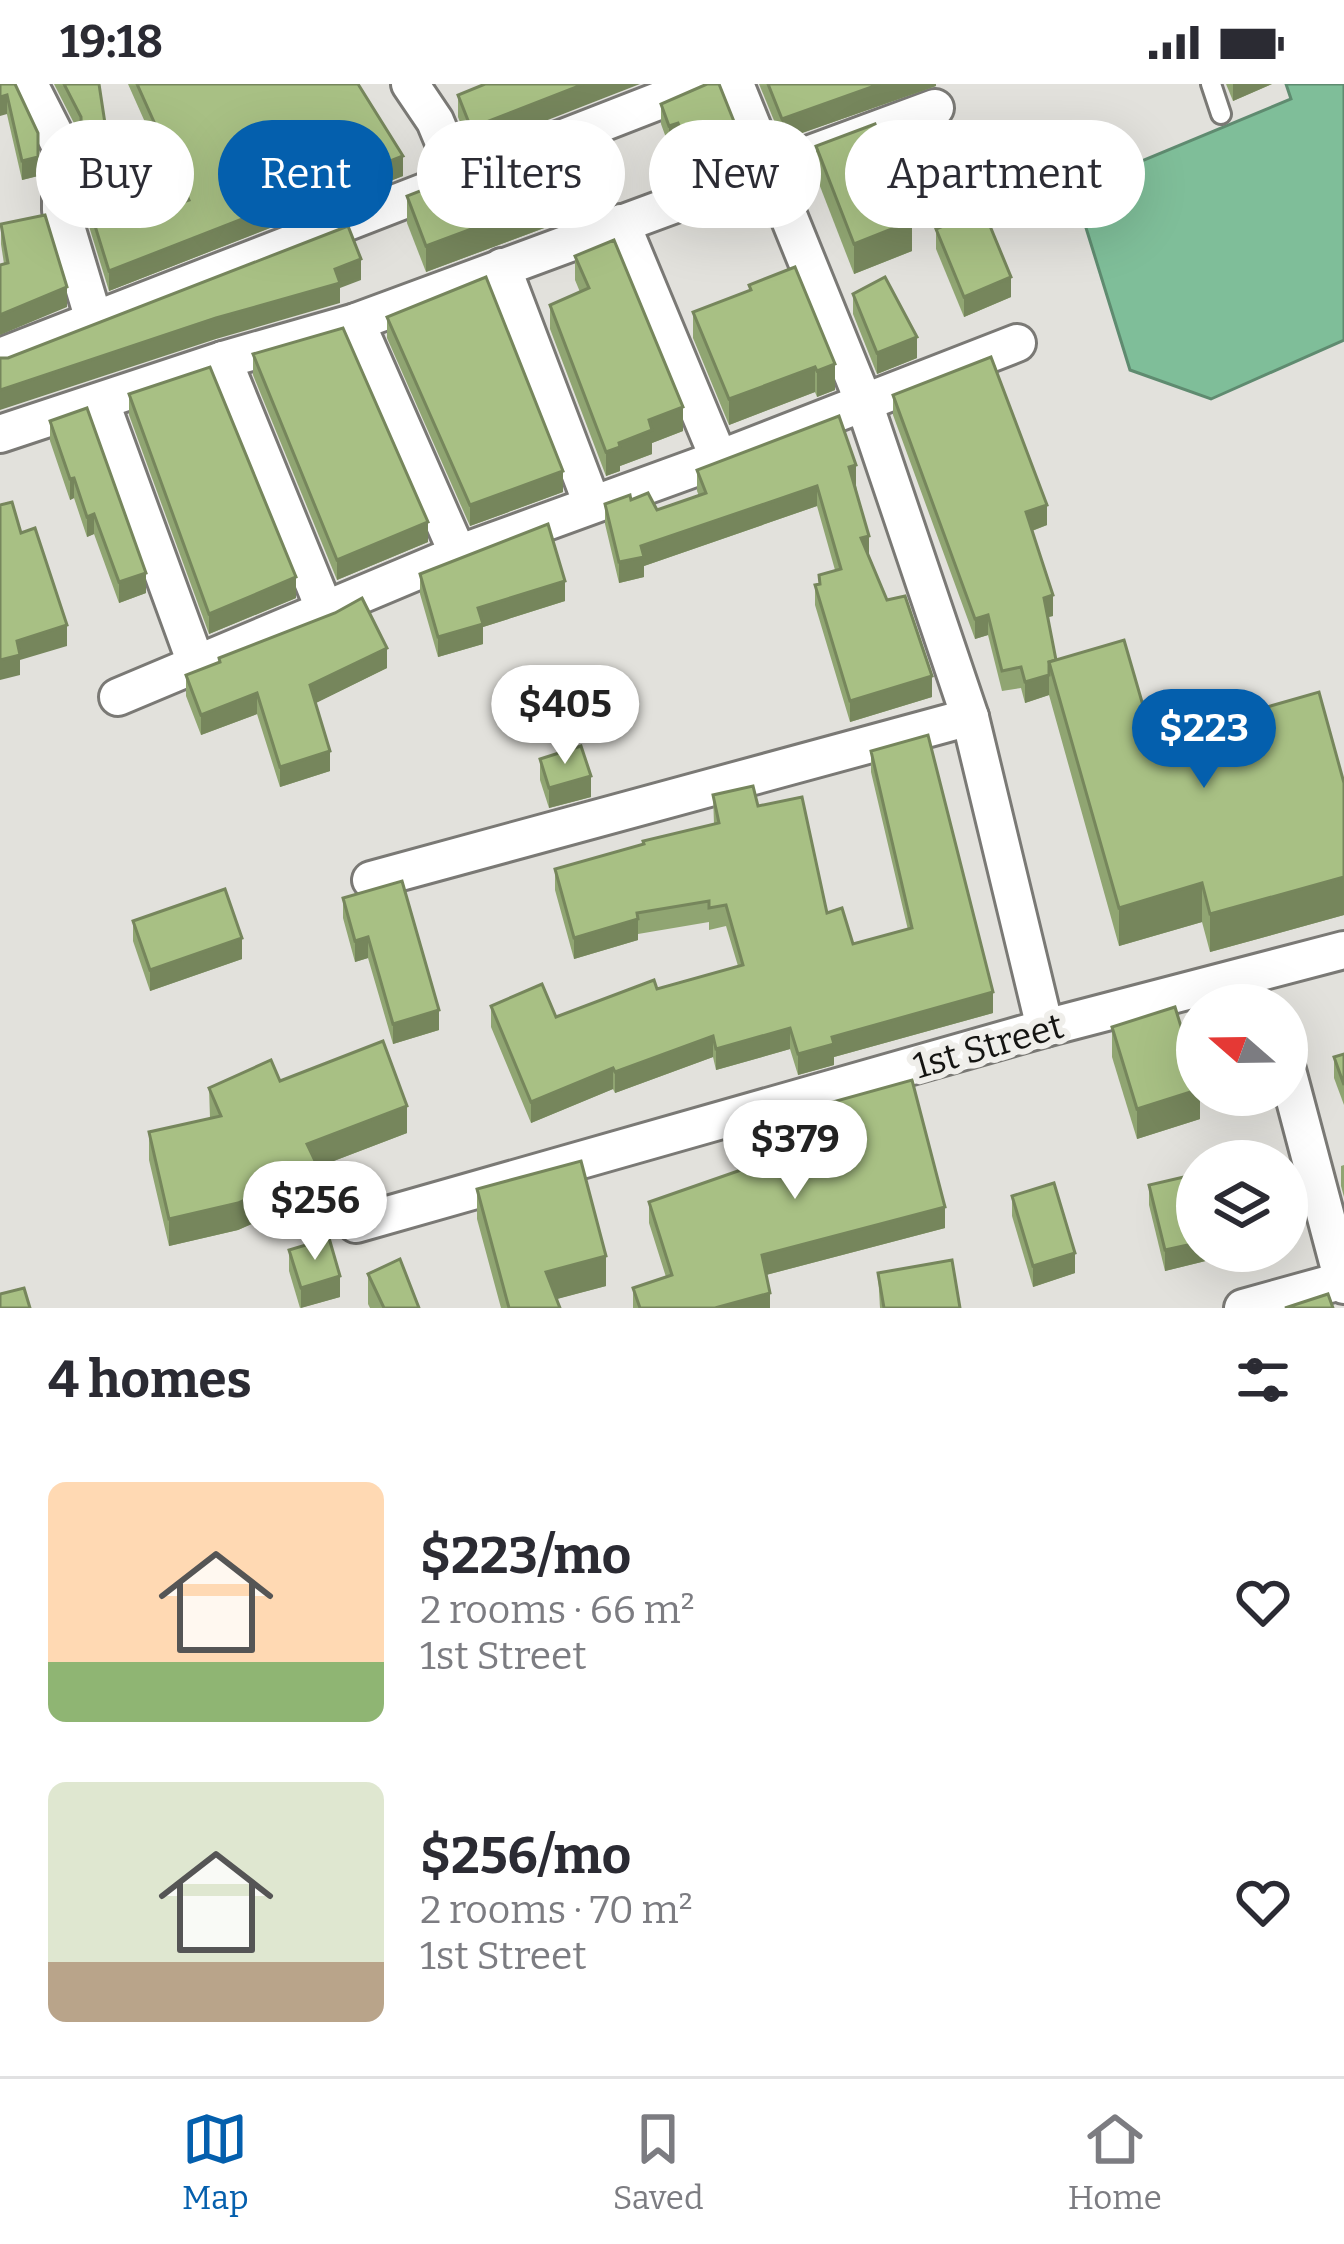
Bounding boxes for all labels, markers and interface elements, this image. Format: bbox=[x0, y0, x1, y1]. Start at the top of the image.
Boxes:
text: 19:18 bbox=[60, 15, 163, 69]
chip: Buy bbox=[36, 120, 194, 228]
chip: Rent bbox=[218, 120, 393, 228]
chip: Filters bbox=[417, 120, 625, 228]
chip: New bbox=[649, 120, 821, 228]
chip: Apartment bbox=[845, 120, 1145, 228]
pin: $405 bbox=[494, 665, 636, 767]
text: $405 bbox=[518, 681, 612, 727]
pin: $223 bbox=[1133, 689, 1275, 791]
text: $223 bbox=[1159, 705, 1249, 751]
north arrow bbox=[1176, 984, 1308, 1116]
map controls bbox=[1176, 984, 1308, 1272]
street label: 1st Street bbox=[908, 1004, 1068, 1088]
pin: $379 bbox=[724, 1100, 866, 1202]
text: $379 bbox=[750, 1116, 840, 1162]
button: layers bbox=[1176, 1140, 1308, 1272]
pin: $256 bbox=[244, 1161, 386, 1263]
text: $256 bbox=[270, 1177, 360, 1223]
icon: filters bbox=[1230, 1347, 1296, 1413]
text: 4 homes bbox=[48, 1349, 252, 1411]
text: $223/mo bbox=[420, 1525, 631, 1587]
icon: home bbox=[144, 1530, 288, 1674]
icon: heart bbox=[1230, 1569, 1296, 1635]
text: 2 rooms · 66 m² bbox=[420, 1587, 695, 1633]
text: 1st Street bbox=[420, 1633, 587, 1679]
text: $256/mo bbox=[420, 1825, 631, 1887]
icon: home bbox=[144, 1830, 288, 1974]
icon: heart bbox=[1230, 1869, 1296, 1935]
text: 2 rooms · 70 m² bbox=[420, 1887, 693, 1933]
text: 1st Street bbox=[420, 1933, 587, 1979]
tab: Map bbox=[182, 2106, 249, 2218]
tab: Saved bbox=[613, 2106, 703, 2218]
tab: Home bbox=[1068, 2106, 1162, 2218]

